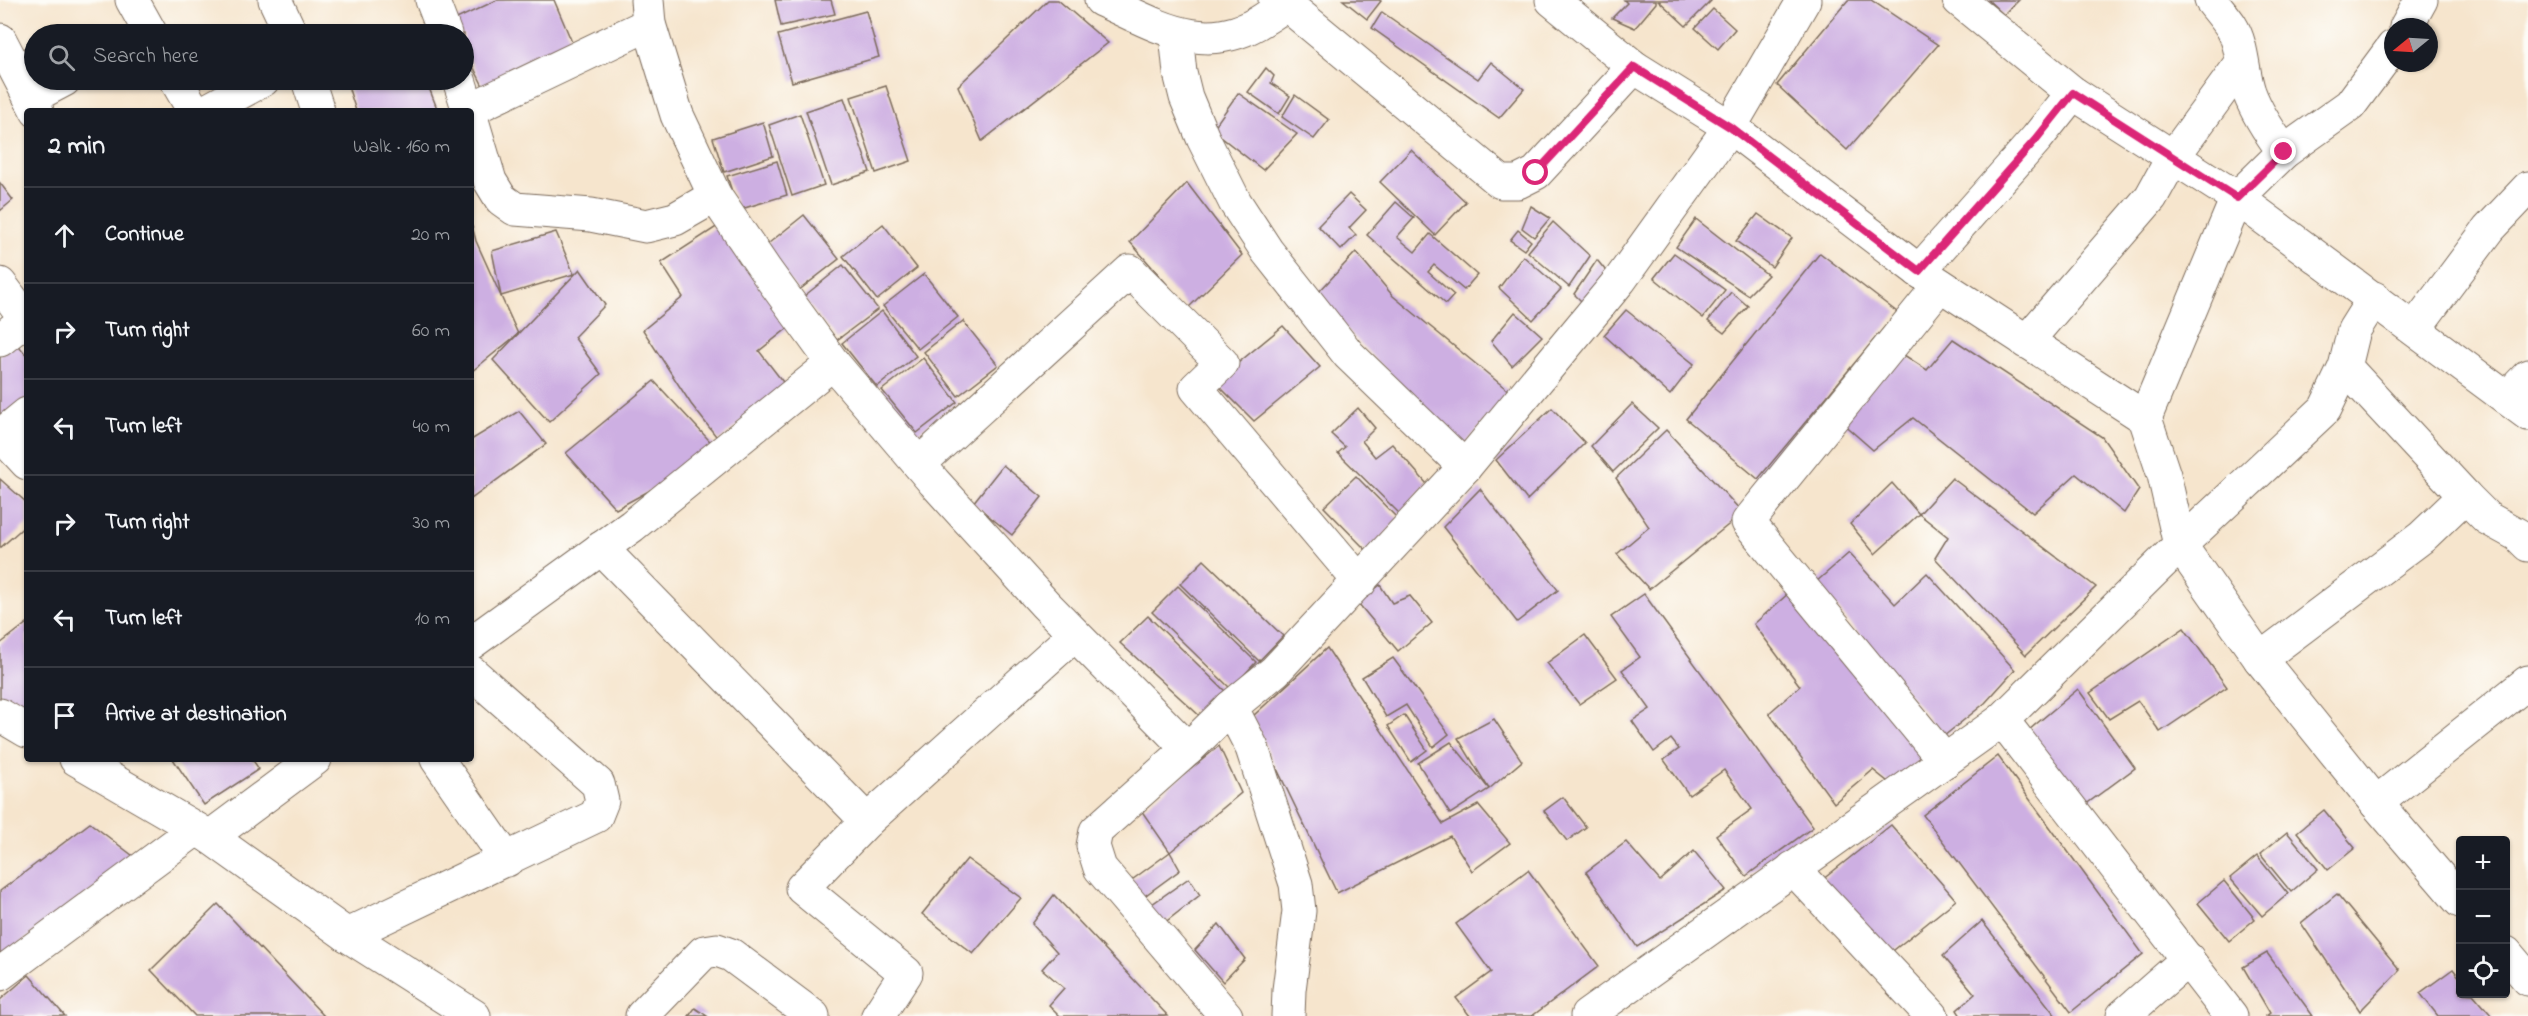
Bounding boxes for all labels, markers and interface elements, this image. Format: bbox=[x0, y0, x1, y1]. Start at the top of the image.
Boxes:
north arrow bbox=[2384, 18, 2438, 72]
search box bbox=[24, 24, 474, 90]
icon: search bbox=[45, 41, 78, 74]
text: Search here bbox=[93, 41, 198, 73]
text: 2 min bbox=[48, 128, 105, 166]
text: Walk · 160 m bbox=[353, 133, 450, 162]
route end bbox=[2270, 138, 2296, 164]
route start bbox=[1522, 159, 1548, 185]
icon: ahead bbox=[48, 219, 81, 252]
text: Continue bbox=[105, 219, 184, 251]
text: 20 m bbox=[411, 221, 450, 250]
icon: right bbox=[48, 315, 81, 348]
text: Turn right bbox=[105, 315, 190, 347]
text: 60 m bbox=[412, 317, 450, 346]
icon: left bbox=[48, 411, 81, 444]
text: Turn left bbox=[105, 411, 182, 443]
text: 40 m bbox=[413, 413, 450, 442]
icon: right bbox=[48, 507, 81, 540]
text: Turn right bbox=[105, 507, 190, 539]
text: 30 m bbox=[413, 509, 450, 538]
icon: left bbox=[48, 603, 81, 636]
text: Turn left bbox=[105, 603, 182, 635]
text: 10 m bbox=[414, 605, 450, 634]
icon: arrive bbox=[48, 699, 81, 732]
text: Arrive at destination bbox=[105, 699, 287, 731]
map controls bbox=[2456, 836, 2510, 998]
button: + bbox=[2456, 836, 2510, 890]
button: − bbox=[2456, 890, 2510, 944]
button: locate bbox=[2456, 944, 2510, 998]

